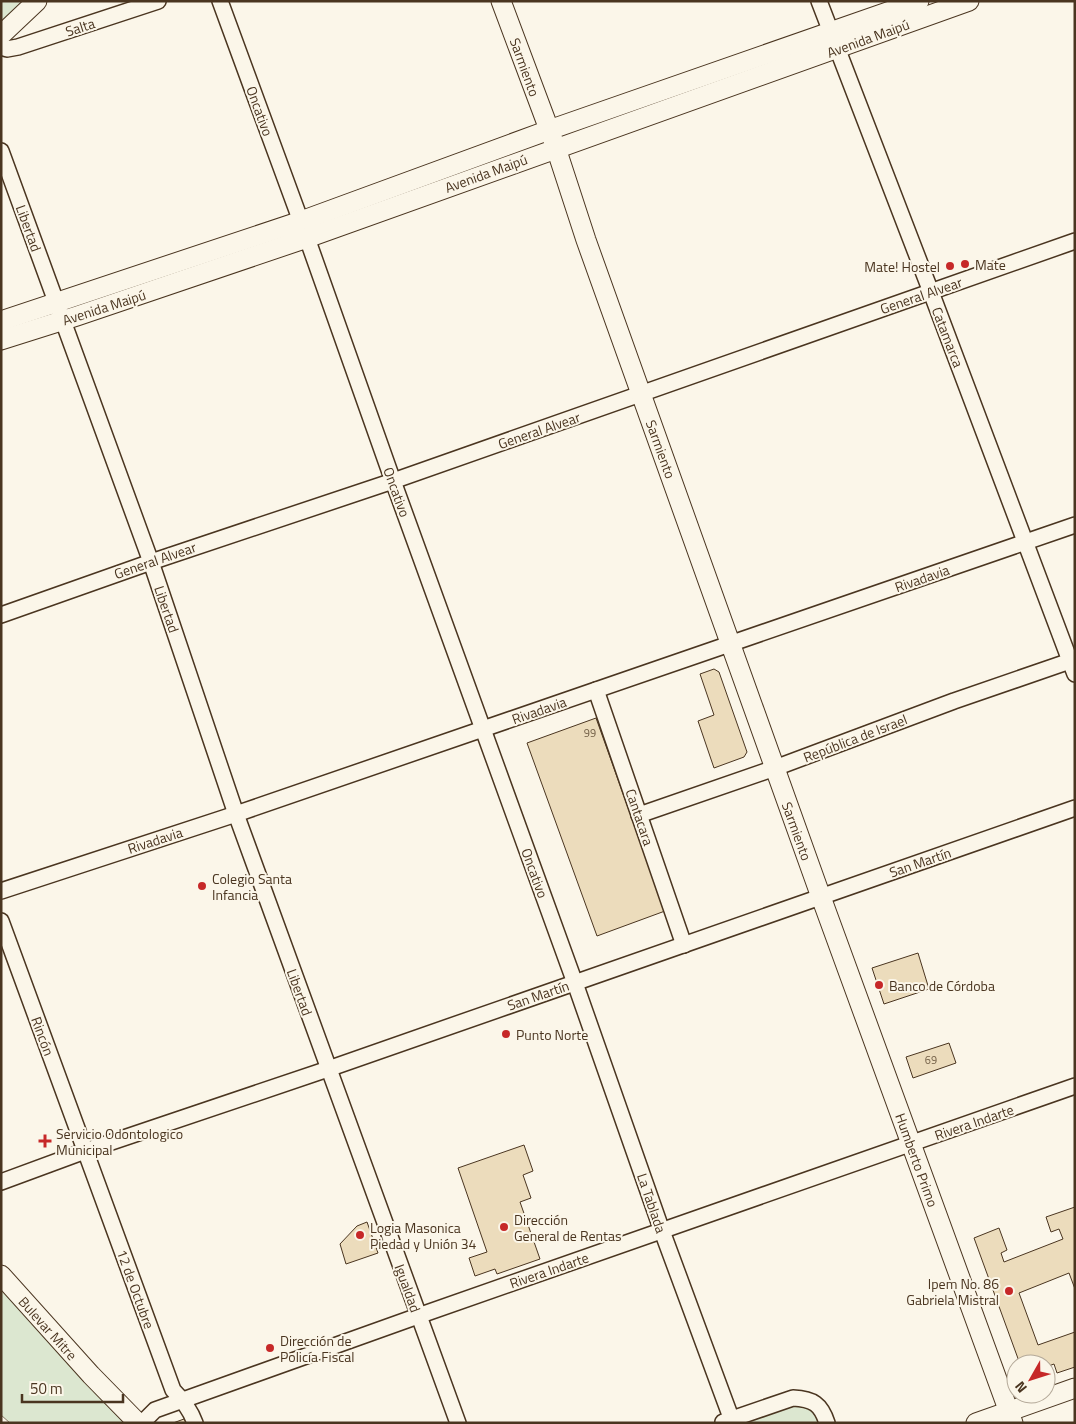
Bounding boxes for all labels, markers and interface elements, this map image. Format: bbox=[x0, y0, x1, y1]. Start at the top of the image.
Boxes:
street label: Salta bbox=[63, 12, 97, 42]
street label: Avenida Maipú bbox=[824, 13, 912, 63]
street label: Sarmiento bbox=[505, 35, 545, 99]
street label: Oncativo bbox=[241, 83, 279, 139]
street label: Avenida Maipú bbox=[442, 148, 530, 198]
street label: Libertad bbox=[11, 202, 47, 254]
place label: Mate bbox=[975, 254, 1006, 275]
place label: Mate! Hostel bbox=[864, 256, 940, 277]
marker: Mate bbox=[959, 258, 971, 270]
marker: Mate! Hostel bbox=[944, 260, 956, 272]
street label: General Alvear bbox=[877, 271, 965, 319]
street label: Avenida Maipú bbox=[60, 284, 148, 330]
street label: Catamarca bbox=[927, 304, 969, 370]
street label: General Alvear bbox=[495, 406, 583, 454]
street label: Sarmiento bbox=[641, 417, 681, 481]
street label: Oncativo bbox=[378, 464, 416, 520]
street label: General Alvear bbox=[111, 536, 199, 584]
street label: Rivadavia bbox=[892, 559, 952, 597]
street label: Libertad bbox=[149, 583, 185, 635]
street label: Rivadavia bbox=[509, 691, 569, 729]
street label: República de Israel bbox=[800, 709, 910, 767]
house number: 99 bbox=[584, 725, 596, 741]
street label: Cantacara bbox=[620, 786, 660, 848]
street label: Sarmiento bbox=[777, 799, 817, 863]
street label: Rivadavia bbox=[125, 821, 185, 859]
street label: San Martín bbox=[886, 842, 954, 882]
street label: Oncativo bbox=[516, 845, 554, 901]
place label: Colegio Santa Infancia bbox=[212, 868, 292, 905]
marker: Colegio Santa Infancia bbox=[196, 880, 208, 892]
street label: Libertad bbox=[282, 966, 318, 1018]
street label: San Martín bbox=[504, 975, 572, 1015]
place label: Banco de Córdoba bbox=[889, 975, 995, 996]
marker: Banco de Córdoba bbox=[873, 979, 885, 991]
street label: Rincón bbox=[26, 1014, 60, 1058]
place label: Punto Norte bbox=[516, 1024, 588, 1045]
marker: Punto Norte bbox=[500, 1028, 512, 1040]
house number: 69 bbox=[925, 1052, 937, 1068]
street label: Rivera Indarte bbox=[932, 1099, 1016, 1145]
street label: Humberto Primo bbox=[890, 1110, 944, 1210]
place label: Servicio Odontologico Municipal bbox=[56, 1123, 183, 1160]
marker: Servicio Odontologico Municipal bbox=[38, 1134, 52, 1148]
street label: La Tablada bbox=[632, 1170, 672, 1236]
place label: Dirección General de Rentas bbox=[514, 1209, 622, 1246]
place label: Logia Masonica Piedad y Unión 34 bbox=[370, 1217, 477, 1254]
marker: Dirección General de Rentas bbox=[498, 1221, 510, 1233]
marker: Logia Masonica Piedad y Unión 34 bbox=[354, 1229, 366, 1241]
street label: 12 de Octubre bbox=[112, 1246, 160, 1332]
street label: Rivera Indarte bbox=[507, 1247, 591, 1293]
street label: Igualdad bbox=[390, 1261, 426, 1315]
place label: Ipem No. 86 Gabriela Mistral bbox=[906, 1273, 999, 1310]
marker: Ipem No. 86 Gabriela Mistral bbox=[1003, 1285, 1015, 1297]
street label: Bulevar Mitre bbox=[14, 1291, 82, 1365]
place label: Dirección de Policía Fiscal bbox=[280, 1330, 355, 1367]
marker: Dirección de Policía Fiscal bbox=[264, 1342, 276, 1354]
north arrow bbox=[1006, 1354, 1056, 1404]
scale bar bbox=[22, 1372, 124, 1404]
text: 50 m bbox=[30, 1377, 63, 1400]
text: N bbox=[1009, 1377, 1032, 1398]

